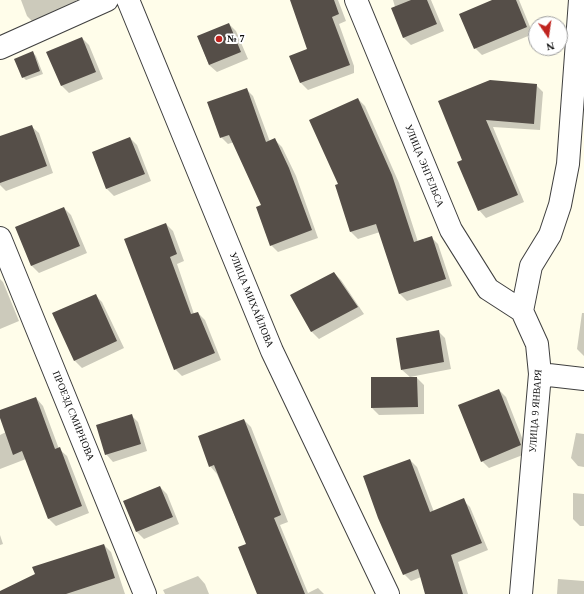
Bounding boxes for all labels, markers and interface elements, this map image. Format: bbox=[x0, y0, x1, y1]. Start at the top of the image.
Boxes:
north arrow bbox=[528, 16, 568, 56]
place label: № 7 bbox=[227, 33, 245, 45]
marker: № 7 bbox=[214, 34, 224, 44]
text: N bbox=[545, 40, 556, 53]
street label: УЛИЦА ЭНГЕЛЬСА bbox=[402, 123, 446, 209]
street label: УЛИЦА МИХАЙЛОВА bbox=[226, 250, 276, 350]
street label: ПРОЕЗД СМИРНОВА bbox=[49, 369, 97, 463]
street label: УЛИЦА 9 ЯНВАРЯ bbox=[527, 369, 545, 453]

